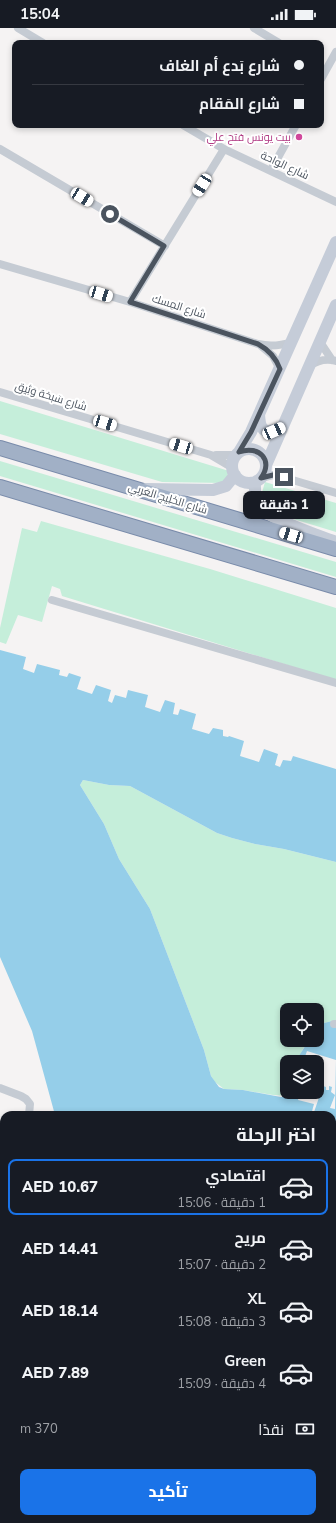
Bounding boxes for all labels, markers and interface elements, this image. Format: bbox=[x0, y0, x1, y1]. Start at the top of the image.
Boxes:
text: 15:04 bbox=[20, 4, 60, 24]
text: شارع بَدع أم الغاف bbox=[159, 56, 280, 76]
text: شارع المَقام bbox=[199, 94, 280, 114]
place label: بيت يونس فتح علي bbox=[207, 130, 291, 146]
marker: بيت يونس فتح علي bbox=[294, 132, 304, 142]
street label: شارع الواحة bbox=[258, 148, 311, 183]
car bbox=[191, 172, 213, 198]
car bbox=[69, 186, 95, 208]
route start bbox=[101, 205, 119, 223]
car bbox=[88, 285, 114, 303]
street label: شارع المِسك bbox=[150, 291, 208, 322]
street label: شارع سَبخة وَثِيق bbox=[13, 378, 89, 415]
car bbox=[92, 414, 118, 432]
car bbox=[261, 421, 287, 441]
car bbox=[168, 437, 194, 455]
route end bbox=[275, 468, 293, 486]
street label: شارع الخَلِيج العَربِي bbox=[126, 479, 209, 519]
callout: 1 دقيقة bbox=[243, 491, 325, 519]
text: 1 دقيقة bbox=[259, 496, 309, 514]
car bbox=[278, 526, 304, 544]
map controls bbox=[280, 1003, 324, 1099]
button: locate bbox=[280, 1003, 324, 1047]
button: layers bbox=[280, 1055, 324, 1099]
text: اختر الرحلة bbox=[236, 1123, 316, 1147]
text: اقتصادي bbox=[206, 1166, 266, 1186]
icon: car bbox=[278, 1169, 314, 1205]
text: AED 10.67 bbox=[22, 1177, 98, 1197]
text: 1 دقيقة · 15:06 bbox=[177, 1194, 266, 1212]
text: مريح bbox=[234, 1228, 266, 1248]
icon: car bbox=[278, 1231, 314, 1267]
text: AED 14.41 bbox=[22, 1239, 98, 1259]
text: 2 دقيقة · 15:07 bbox=[177, 1256, 266, 1274]
text: XL bbox=[247, 1289, 266, 1309]
icon: car bbox=[278, 1293, 314, 1329]
text: AED 18.14 bbox=[22, 1301, 98, 1321]
text: 3 دقيقة · 15:08 bbox=[177, 1313, 266, 1331]
text: Green bbox=[224, 1351, 266, 1371]
icon: car bbox=[278, 1355, 314, 1391]
text: AED 7.89 bbox=[22, 1363, 89, 1383]
text: 4 دقيقة · 15:09 bbox=[177, 1375, 266, 1393]
icon: cash bbox=[294, 1418, 316, 1440]
text: 370 m bbox=[20, 1420, 58, 1438]
text: نقدًا bbox=[258, 1420, 284, 1440]
button: تأكيد bbox=[20, 1469, 316, 1515]

